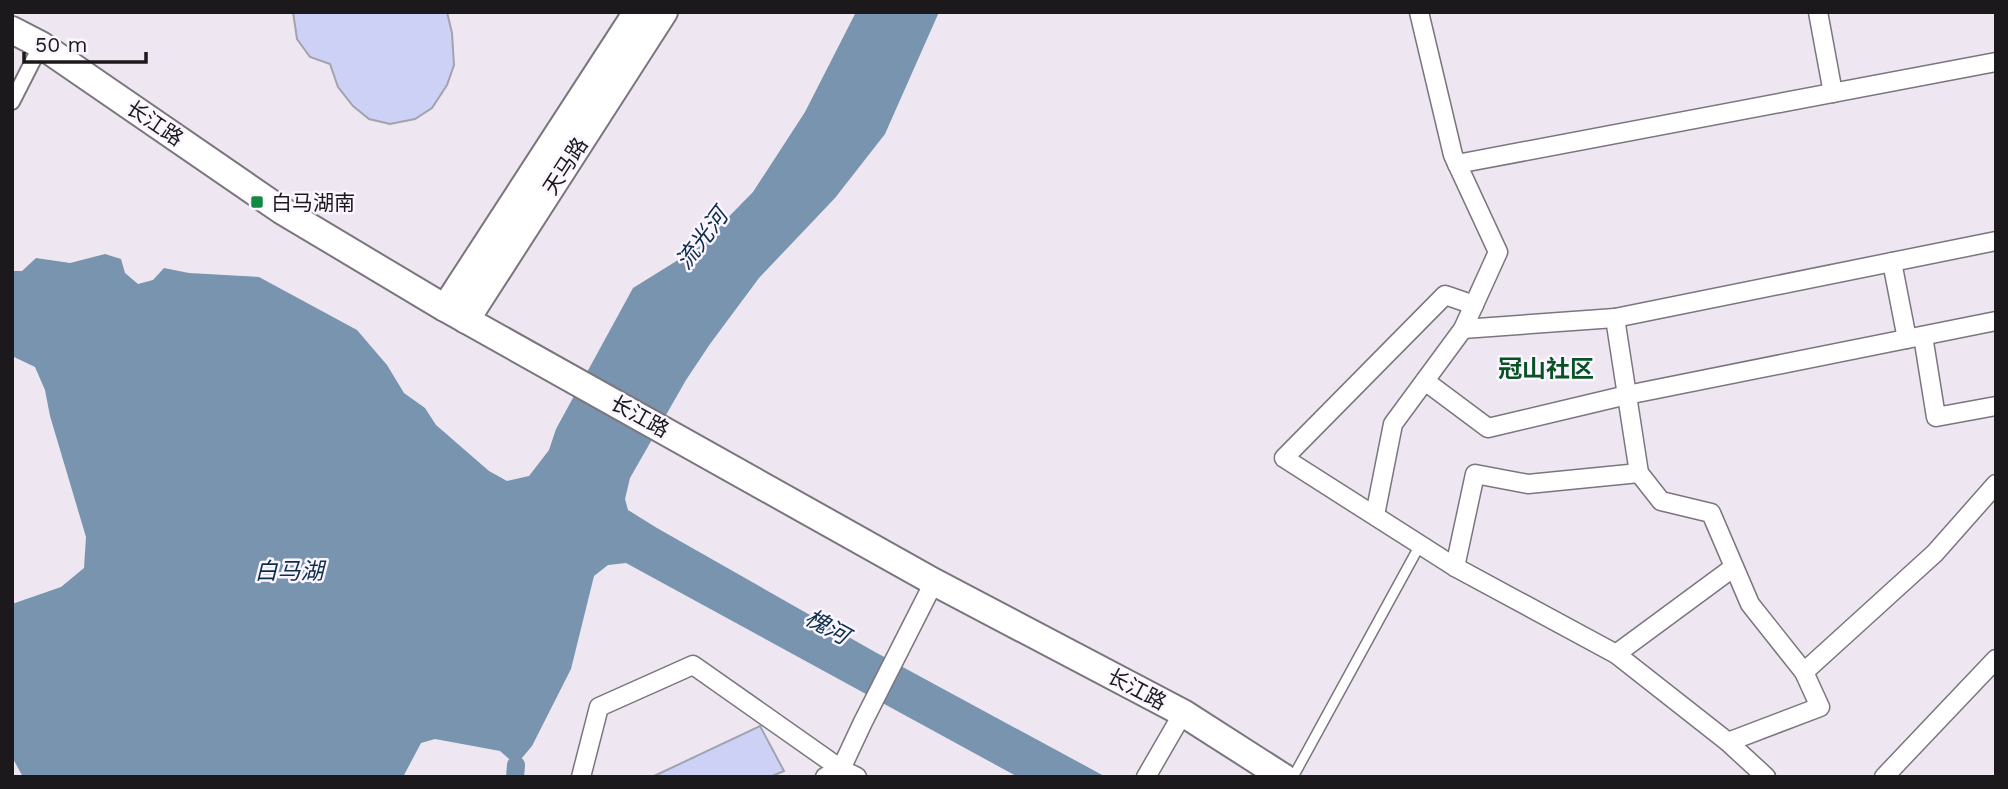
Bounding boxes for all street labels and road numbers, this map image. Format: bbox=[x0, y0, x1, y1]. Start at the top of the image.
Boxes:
street label: 长江路 bbox=[122, 95, 188, 151]
street label: 天马路 bbox=[537, 133, 593, 199]
street label: 长江路 bbox=[606, 390, 674, 442]
street label: 长江路 bbox=[1103, 663, 1171, 715]

